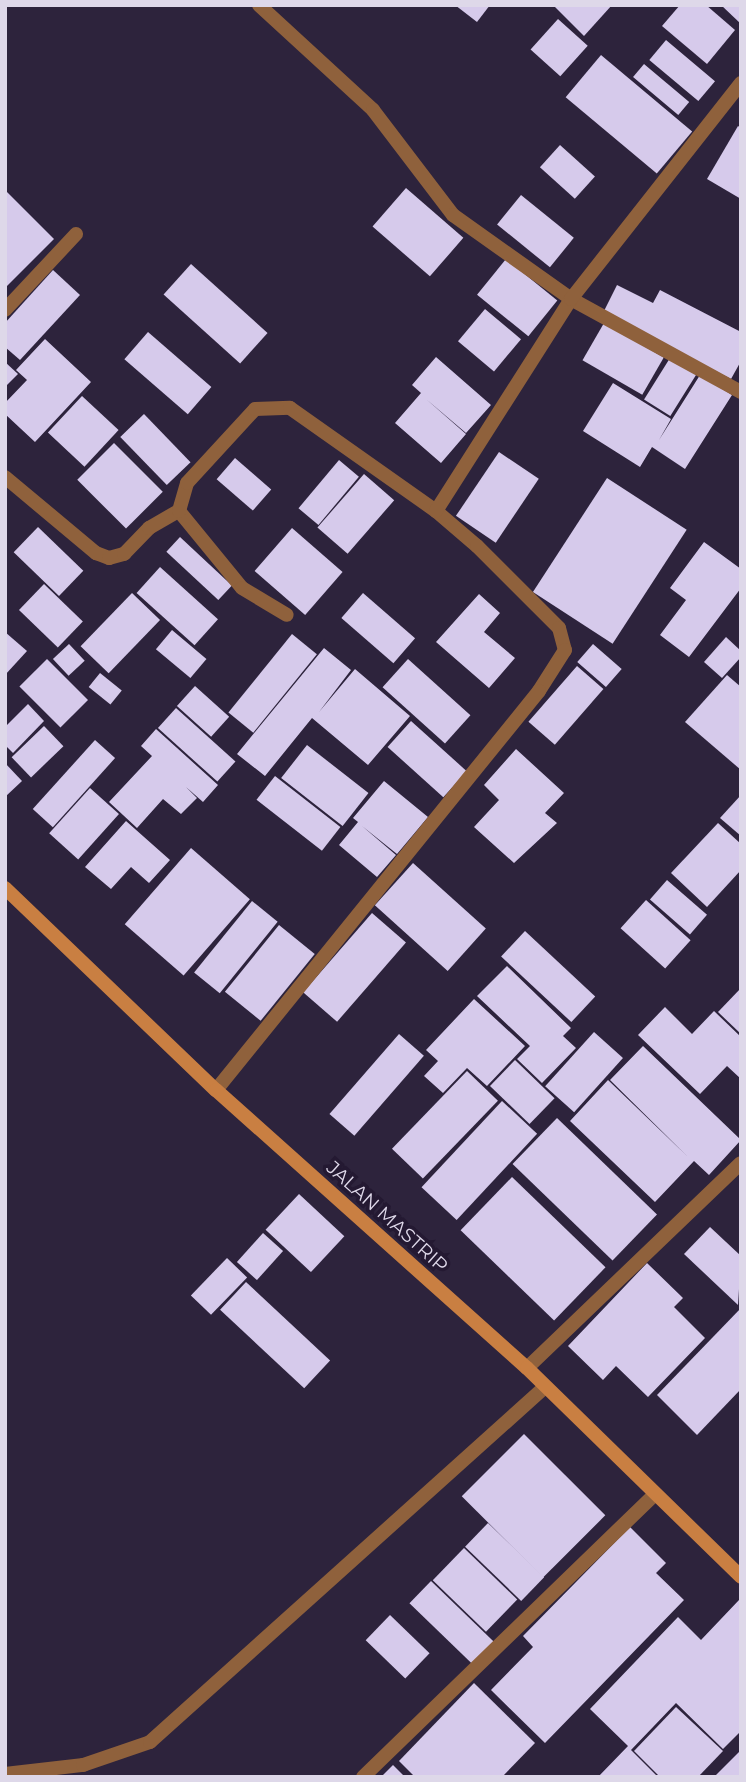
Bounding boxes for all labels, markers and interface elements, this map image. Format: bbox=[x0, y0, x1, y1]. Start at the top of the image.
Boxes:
street label: JALAN MASTRIP bbox=[322, 1157, 452, 1277]

